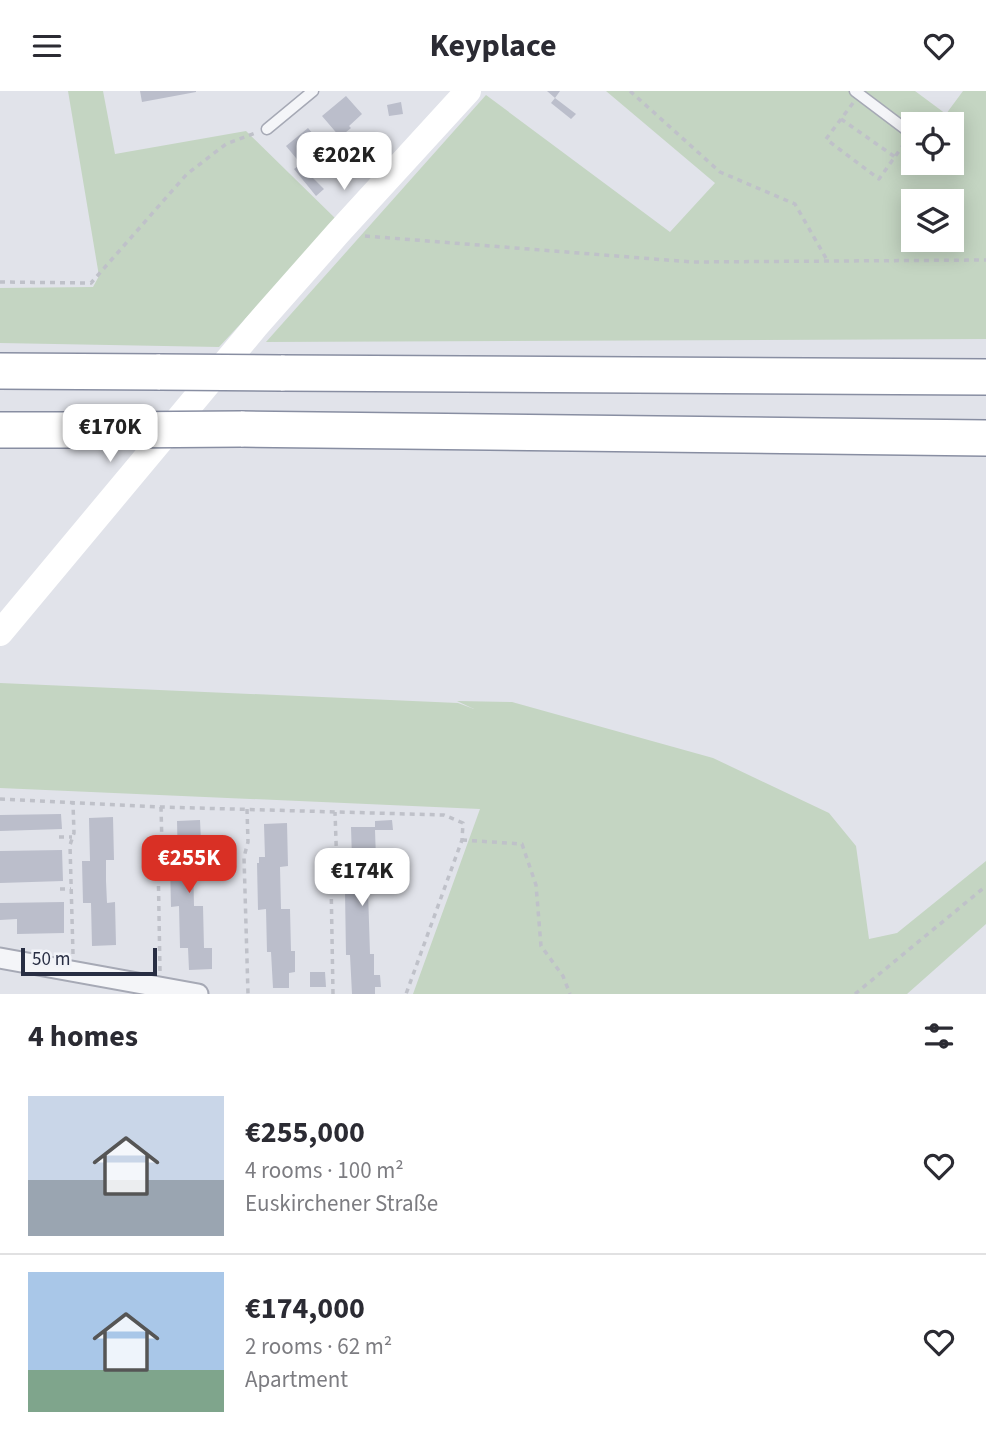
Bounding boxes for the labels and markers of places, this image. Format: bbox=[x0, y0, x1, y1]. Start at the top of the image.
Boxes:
pin: €202K bbox=[295, 133, 393, 192]
pin: €170K bbox=[61, 405, 159, 464]
pin: €255K bbox=[140, 835, 238, 895]
pin: €174K bbox=[313, 849, 411, 908]

